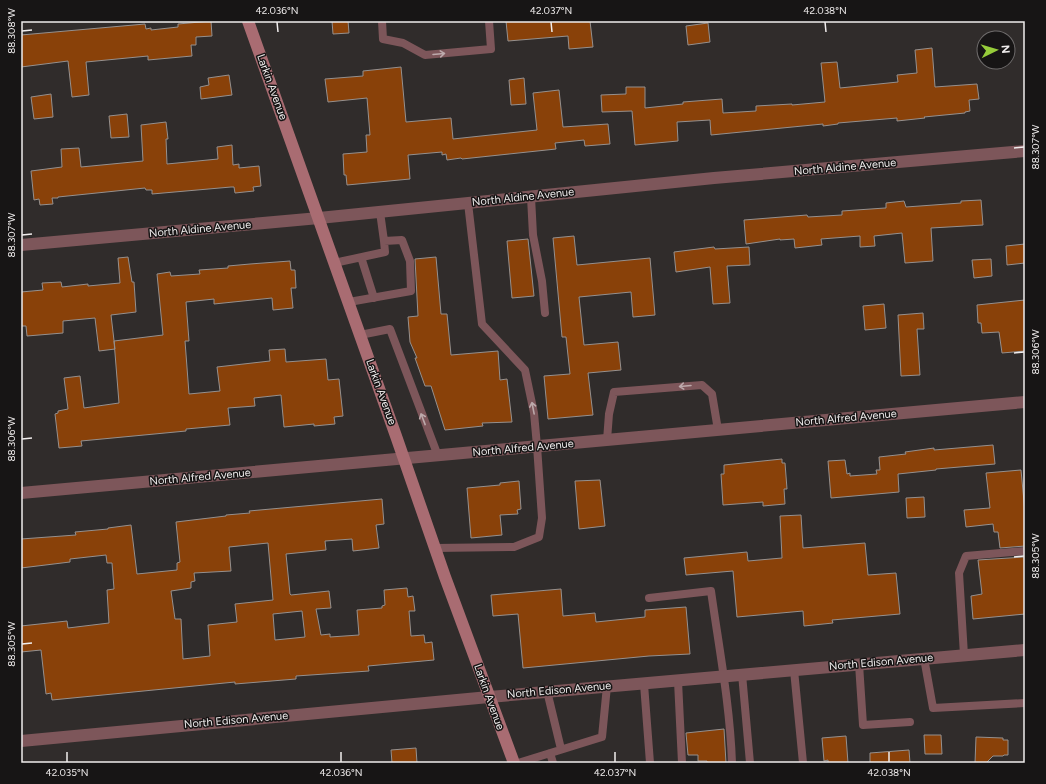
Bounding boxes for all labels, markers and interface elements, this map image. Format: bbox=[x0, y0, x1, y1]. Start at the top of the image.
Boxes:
text: 42.036°N bbox=[256, 4, 298, 17]
text: 42.037°N bbox=[530, 4, 572, 17]
text: 42.038°N bbox=[803, 4, 847, 17]
text: 88.308°W bbox=[5, 8, 18, 54]
north arrow bbox=[976, 30, 1016, 70]
text: N bbox=[999, 44, 1012, 54]
one-way arrow bbox=[432, 51, 445, 58]
street label: Larkin Avenue bbox=[254, 52, 290, 122]
text: 88.307°W bbox=[1029, 124, 1042, 169]
street label: North Aldine Avenue bbox=[793, 156, 897, 178]
street label: North Aldine Avenue bbox=[471, 185, 575, 209]
text: 88.307°W bbox=[5, 212, 18, 257]
street label: North Aldine Avenue bbox=[148, 218, 252, 240]
text: 88.306°W bbox=[1029, 329, 1042, 375]
street label: Larkin Avenue bbox=[363, 357, 399, 427]
one-way arrow bbox=[678, 383, 691, 390]
one-way arrow bbox=[528, 401, 536, 414]
street label: North Alfred Avenue bbox=[795, 407, 897, 429]
one-way arrow bbox=[419, 414, 427, 426]
text: 88.306°W bbox=[5, 416, 18, 462]
street label: North Alfred Avenue bbox=[472, 437, 574, 459]
street label: North Alfred Avenue bbox=[149, 466, 251, 488]
text: 88.305°W bbox=[1029, 533, 1042, 579]
text: 88.305°W bbox=[5, 621, 18, 667]
street label: North Edison Avenue bbox=[828, 651, 934, 673]
street label: Larkin Avenue bbox=[471, 662, 507, 732]
street label: North Edison Avenue bbox=[506, 679, 612, 701]
street label: North Edison Avenue bbox=[183, 709, 289, 731]
text: 42.035°N bbox=[46, 766, 88, 779]
text: 42.036°N bbox=[320, 766, 362, 779]
text: 42.037°N bbox=[594, 766, 636, 779]
text: 42.038°N bbox=[867, 766, 911, 779]

